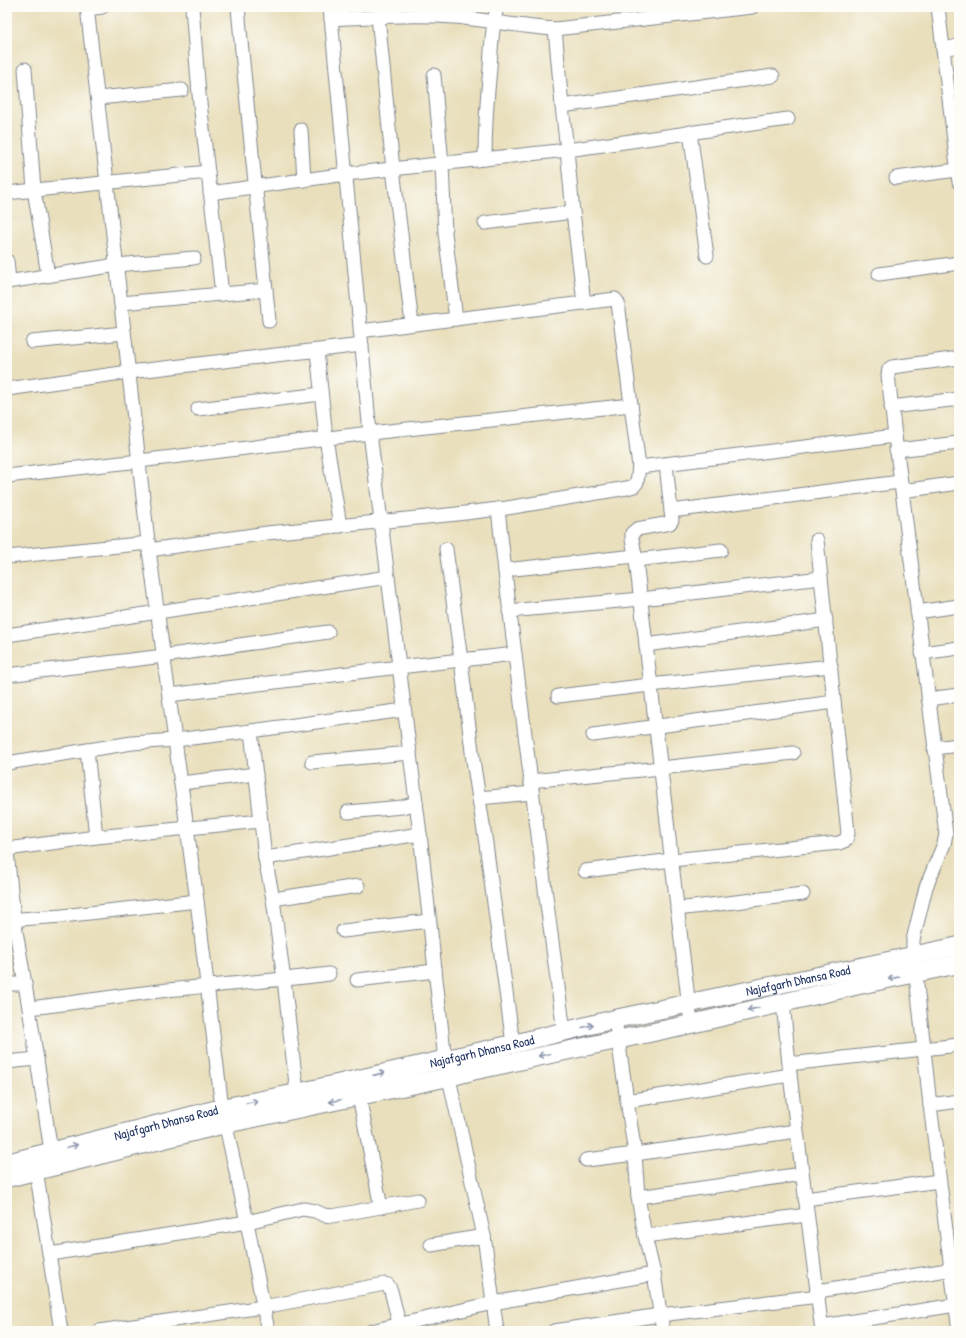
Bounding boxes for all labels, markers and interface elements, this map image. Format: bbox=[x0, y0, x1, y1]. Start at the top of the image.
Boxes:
street label: Najafgarh Dhansa Road bbox=[744, 960, 852, 1000]
one-way arrow bbox=[887, 974, 900, 982]
one-way arrow bbox=[747, 1006, 760, 1014]
one-way arrow bbox=[581, 1022, 594, 1029]
street label: Najafgarh Dhansa Road bbox=[428, 1030, 536, 1072]
one-way arrow bbox=[538, 1052, 551, 1060]
one-way arrow bbox=[373, 1070, 386, 1078]
one-way arrow bbox=[329, 1097, 342, 1105]
one-way arrow bbox=[246, 1098, 259, 1106]
street label: Najafgarh Dhansa Road bbox=[112, 1100, 220, 1144]
one-way arrow bbox=[65, 1142, 78, 1149]

